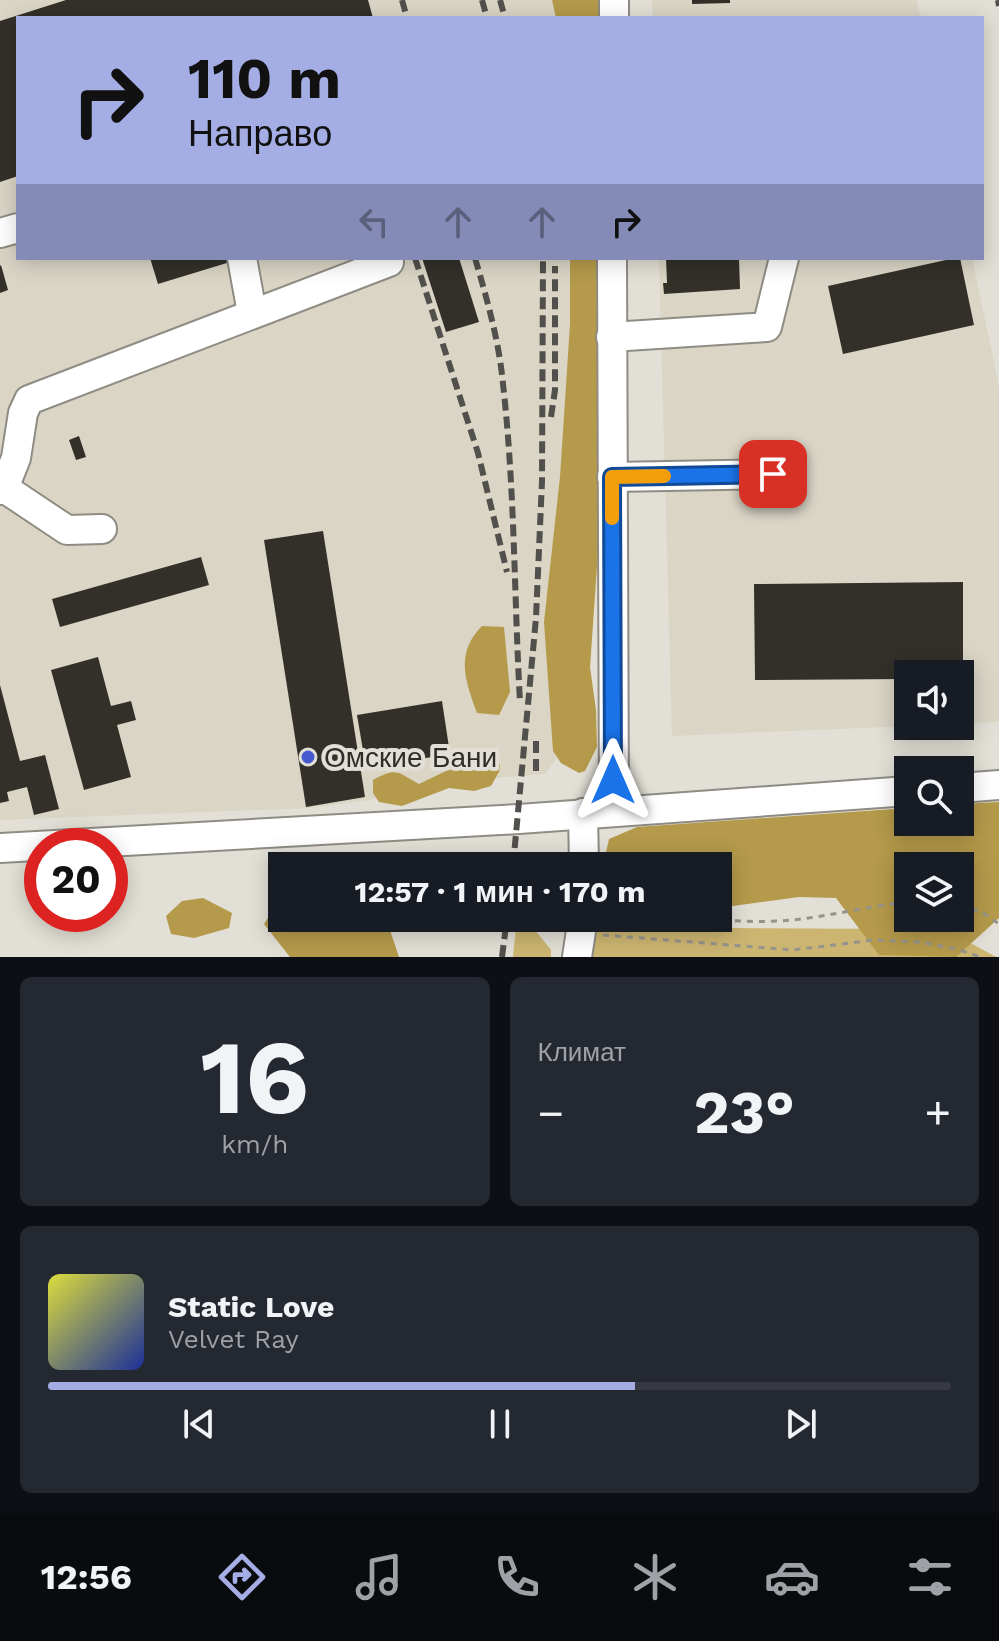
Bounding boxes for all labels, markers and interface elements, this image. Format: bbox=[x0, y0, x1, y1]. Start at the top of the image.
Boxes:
text: 110 m bbox=[188, 46, 341, 112]
icon: right bbox=[56, 48, 160, 152]
text: Направо bbox=[188, 113, 332, 155]
icon: left bbox=[352, 200, 396, 244]
icon: ahead bbox=[436, 200, 480, 244]
icon: ahead bbox=[520, 200, 564, 244]
icon: right bbox=[604, 200, 648, 244]
pin bbox=[739, 440, 807, 508]
icon: arrive bbox=[751, 452, 795, 496]
map controls bbox=[894, 660, 974, 932]
button: sound bbox=[894, 660, 974, 740]
position arrow bbox=[571, 738, 655, 822]
place label: Омские Бани bbox=[324, 741, 497, 774]
marker: Омские Бани bbox=[299, 748, 317, 766]
button: search bbox=[894, 756, 974, 836]
speed limit sign: 20 bbox=[24, 828, 128, 932]
button: layers bbox=[894, 852, 974, 932]
text: 12:57 · 1 мин · 170 m bbox=[354, 874, 646, 909]
text: 16 bbox=[200, 1016, 309, 1138]
text: Климат bbox=[538, 1037, 626, 1067]
text: 23° bbox=[694, 1077, 795, 1148]
text: − bbox=[538, 1087, 564, 1139]
text: + bbox=[924, 1087, 951, 1139]
text: km/h bbox=[221, 1129, 288, 1159]
text: Static Love bbox=[168, 1289, 334, 1324]
text: Velvet Ray bbox=[168, 1324, 299, 1354]
icon: previous bbox=[177, 1402, 221, 1446]
icon: pause bbox=[478, 1402, 522, 1446]
icon: next bbox=[779, 1402, 823, 1446]
icon: directions bbox=[214, 1549, 270, 1605]
icon: music bbox=[351, 1549, 407, 1605]
icon: phone bbox=[489, 1549, 545, 1605]
icon: climate bbox=[627, 1549, 683, 1605]
icon: car bbox=[764, 1549, 820, 1605]
icon: filters bbox=[902, 1549, 958, 1605]
text: 12:56 bbox=[41, 1556, 132, 1598]

